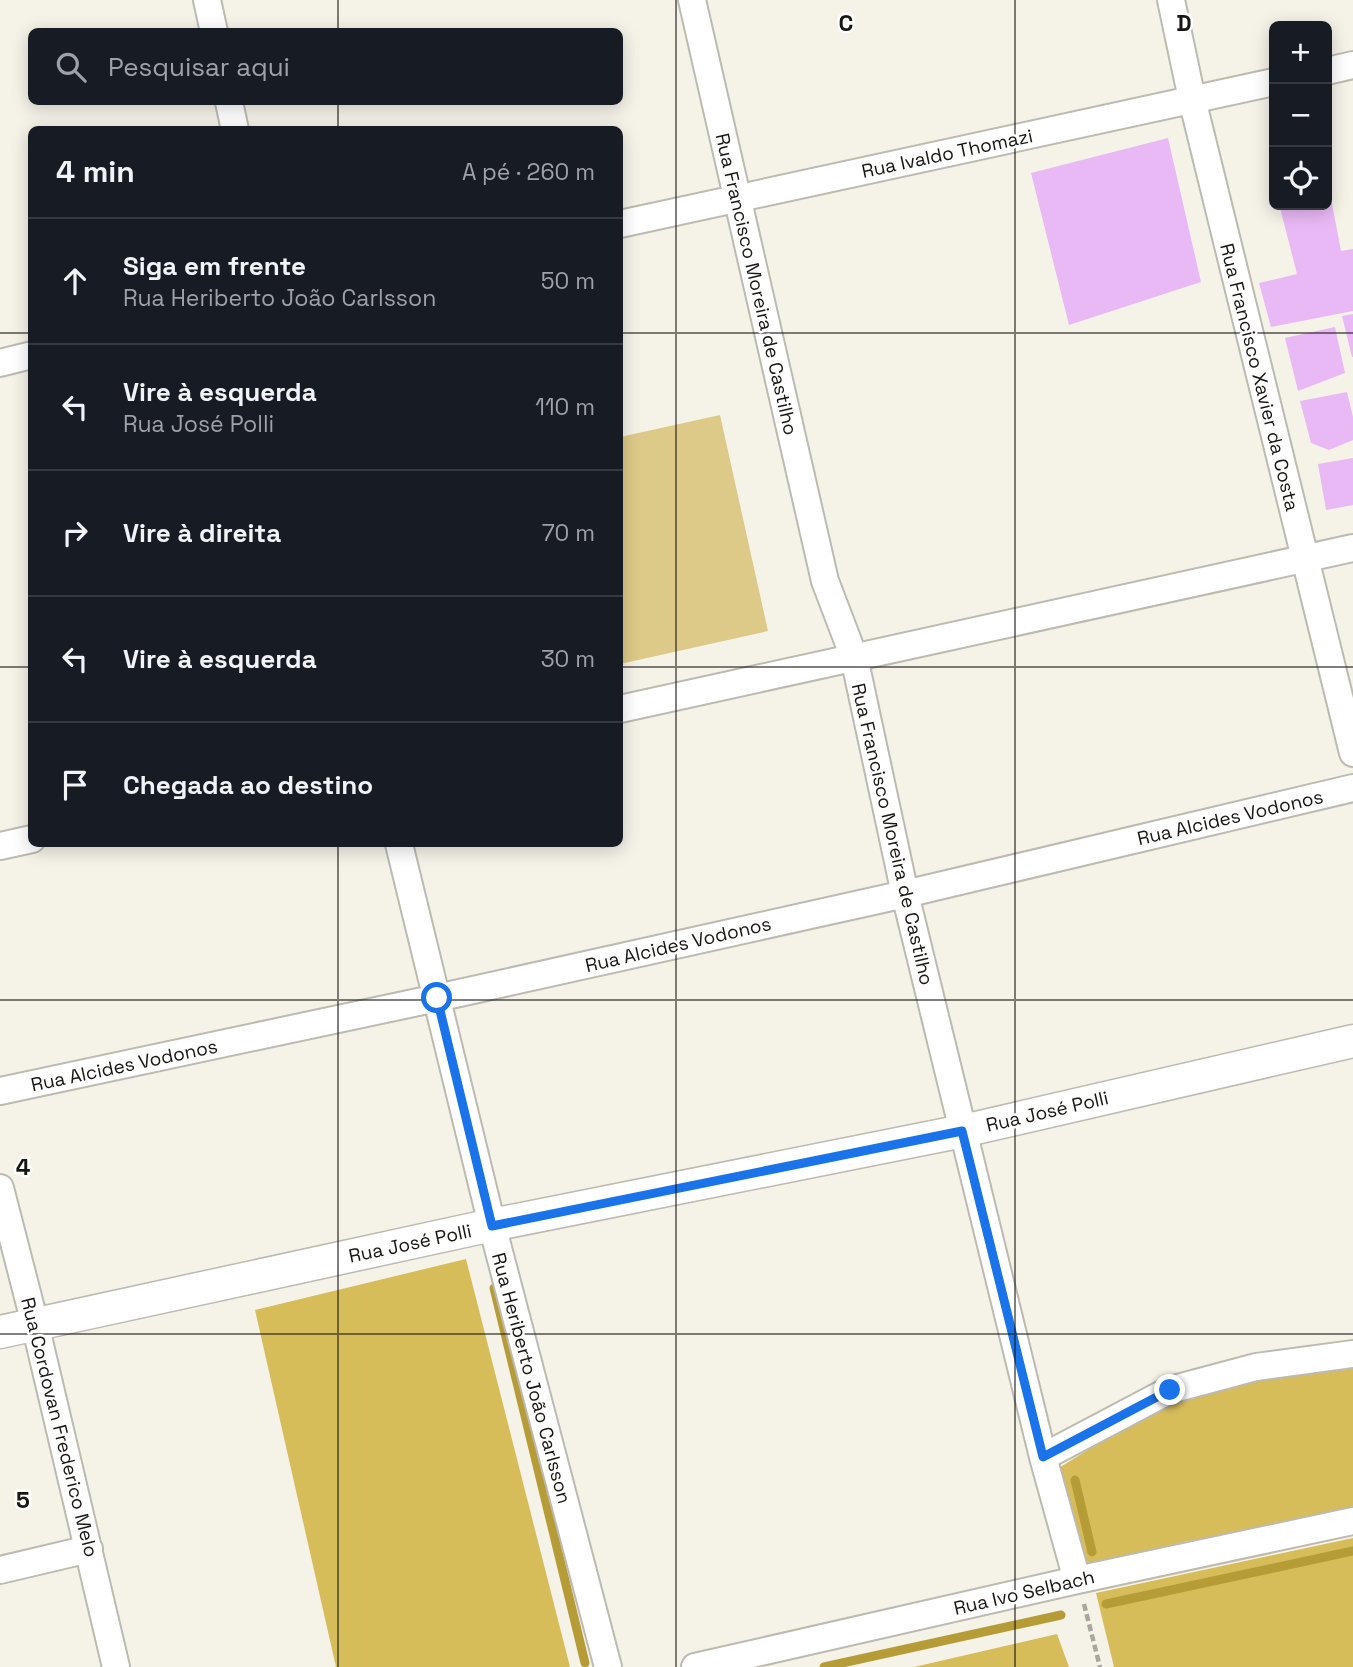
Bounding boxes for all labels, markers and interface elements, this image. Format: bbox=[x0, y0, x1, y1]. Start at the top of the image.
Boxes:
text: C bbox=[839, 8, 853, 38]
text: D bbox=[1176, 8, 1192, 38]
map controls bbox=[1269, 21, 1332, 210]
button: + bbox=[1269, 21, 1332, 84]
search box bbox=[28, 28, 623, 105]
icon: search bbox=[52, 48, 90, 86]
text: Pesquisar aqui bbox=[108, 50, 290, 84]
button: − bbox=[1269, 84, 1332, 147]
street label: Rua Ivaldo Thomazi bbox=[859, 123, 1035, 184]
street label: Rua Francisco Moreira de Castilho bbox=[710, 131, 803, 438]
button: locate bbox=[1269, 147, 1332, 210]
text: 4 min bbox=[56, 152, 135, 191]
text: A pé · 260 m bbox=[462, 157, 595, 187]
street label: Rua Francisco Xavier da Costa bbox=[1214, 241, 1305, 514]
text: Siga em frente bbox=[123, 249, 306, 283]
icon: ahead bbox=[56, 262, 94, 300]
text: 50 m bbox=[541, 266, 595, 296]
text: Rua Heriberto João Carlsson bbox=[123, 283, 436, 313]
text: Vire à esquerda bbox=[123, 375, 317, 409]
icon: left bbox=[56, 388, 94, 426]
text: 110 m bbox=[535, 392, 595, 422]
text: Rua José Polli bbox=[123, 409, 274, 439]
icon: right bbox=[56, 514, 94, 552]
text: Vire à direita bbox=[123, 516, 281, 550]
text: 70 m bbox=[542, 518, 595, 548]
icon: left bbox=[56, 640, 94, 678]
text: Vire à esquerda bbox=[123, 642, 317, 676]
text: 30 m bbox=[541, 644, 595, 674]
street label: Rua Francisco Moreira de Castilho bbox=[846, 681, 939, 988]
icon: arrive bbox=[56, 766, 94, 804]
text: Chegada ao destino bbox=[123, 768, 373, 802]
street label: Rua Alcides Vodonos bbox=[1135, 784, 1326, 851]
street label: Rua Alcides Vodonos bbox=[583, 911, 774, 978]
route start bbox=[421, 982, 452, 1013]
street label: Rua Alcides Vodonos bbox=[29, 1033, 220, 1097]
street label: Rua José Polli bbox=[983, 1085, 1111, 1138]
text: 4 bbox=[16, 1152, 31, 1182]
street label: Rua José Polli bbox=[346, 1218, 474, 1269]
street label: Rua Heriberto João Carlsson bbox=[486, 1250, 577, 1506]
street label: Rua Cordovan Frederico Melo bbox=[15, 1295, 104, 1560]
route end bbox=[1154, 1374, 1185, 1405]
text: 5 bbox=[16, 1485, 30, 1515]
street label: Rua Ivo Selbach bbox=[951, 1564, 1097, 1621]

